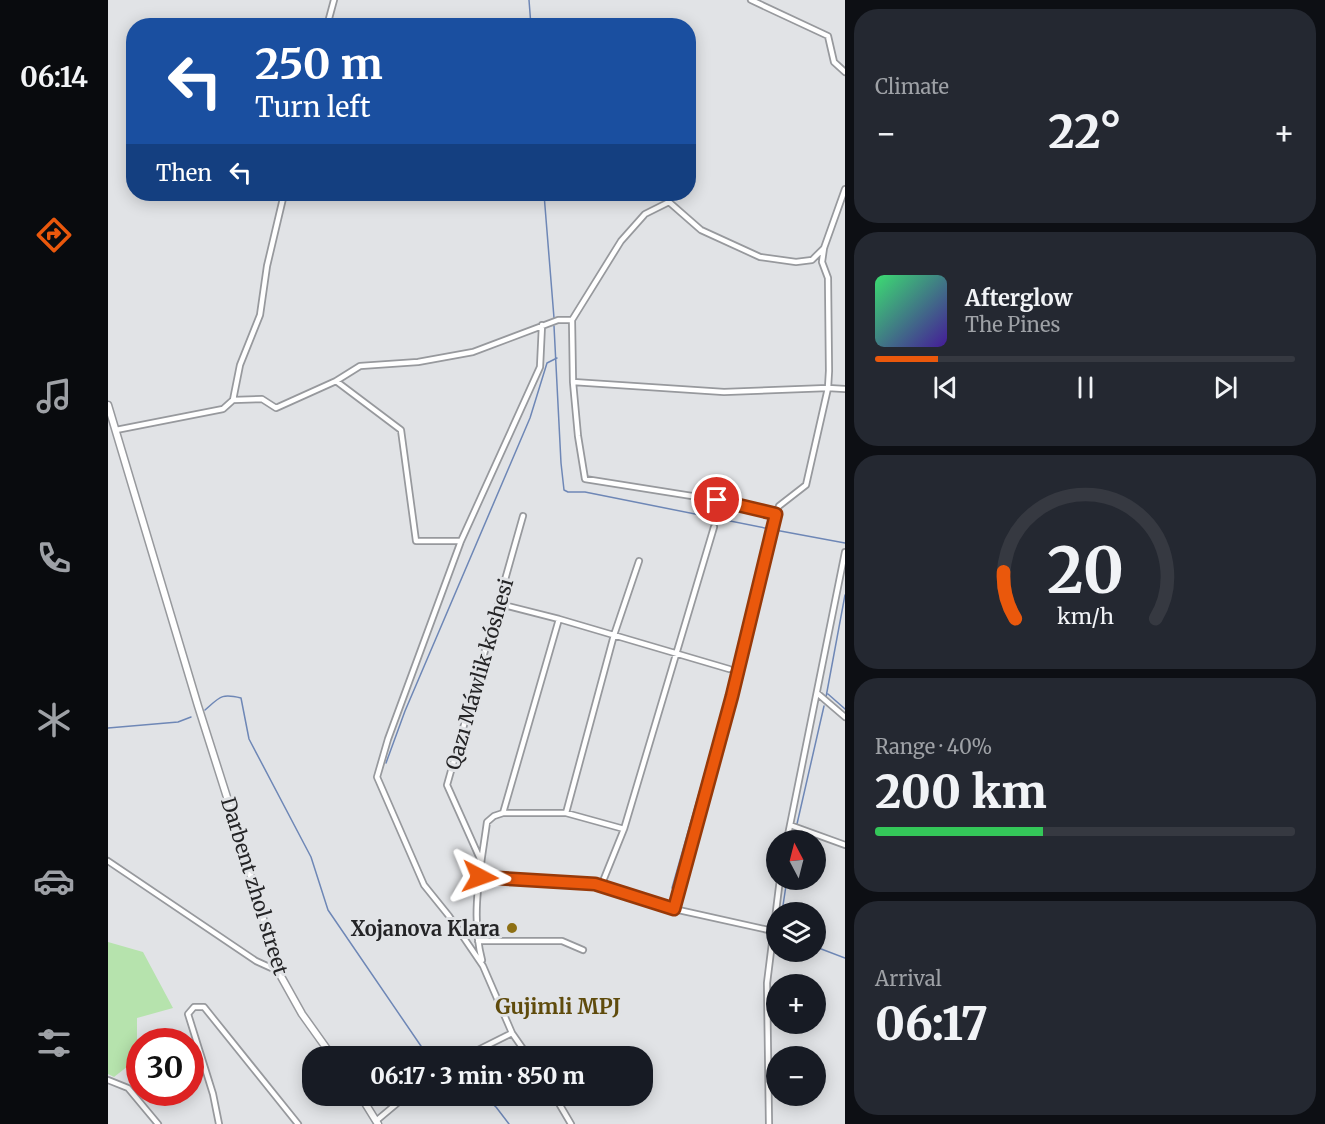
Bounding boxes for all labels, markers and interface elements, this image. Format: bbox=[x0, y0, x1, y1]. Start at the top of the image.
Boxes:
text: 250 m bbox=[255, 38, 383, 90]
icon: left bbox=[156, 42, 234, 120]
text: 06:14 bbox=[20, 60, 88, 94]
text: Climate bbox=[875, 74, 949, 99]
text: Turn left bbox=[255, 90, 370, 124]
text: 22° bbox=[1048, 104, 1122, 160]
text: − bbox=[875, 113, 897, 154]
text: + bbox=[1273, 113, 1295, 154]
icon: left bbox=[224, 156, 257, 189]
text: Then bbox=[156, 159, 212, 187]
icon: directions bbox=[33, 214, 75, 256]
text: Afterglow bbox=[965, 284, 1072, 312]
text: The Pines bbox=[965, 312, 1060, 337]
icon: previous bbox=[929, 371, 962, 404]
icon: pause bbox=[1069, 371, 1102, 404]
icon: next bbox=[1209, 371, 1242, 404]
icon: music bbox=[33, 375, 75, 417]
pin bbox=[691, 474, 742, 525]
icon: arrive bbox=[700, 483, 733, 516]
text: 20 bbox=[1046, 532, 1124, 610]
icon: phone bbox=[33, 537, 75, 579]
street label: Qazı Máwlik kóshesi bbox=[440, 575, 518, 773]
text: km/h bbox=[1057, 603, 1113, 630]
icon: climate bbox=[33, 699, 75, 741]
text: Range · 40% bbox=[875, 734, 992, 759]
text: 200 km bbox=[875, 764, 1047, 820]
street label: Darbent zhol street bbox=[216, 794, 294, 978]
north arrow bbox=[766, 830, 826, 890]
map controls bbox=[766, 830, 826, 1106]
position arrow bbox=[448, 845, 512, 909]
icon: car bbox=[33, 860, 75, 902]
button: layers bbox=[766, 902, 826, 962]
place label: Xojanova Klara bbox=[351, 916, 500, 941]
marker: Xojanova Klara bbox=[505, 921, 519, 935]
text: Arrival bbox=[875, 966, 942, 991]
button: + bbox=[766, 974, 826, 1034]
district label: Gujimli MPJ bbox=[495, 993, 621, 1020]
text: 06:17 bbox=[875, 996, 988, 1052]
icon: filters bbox=[33, 1022, 75, 1064]
speed limit sign: 30 bbox=[126, 1028, 204, 1106]
button: − bbox=[766, 1046, 826, 1106]
text: 06:17 · 3 min · 850 m bbox=[370, 1062, 585, 1090]

